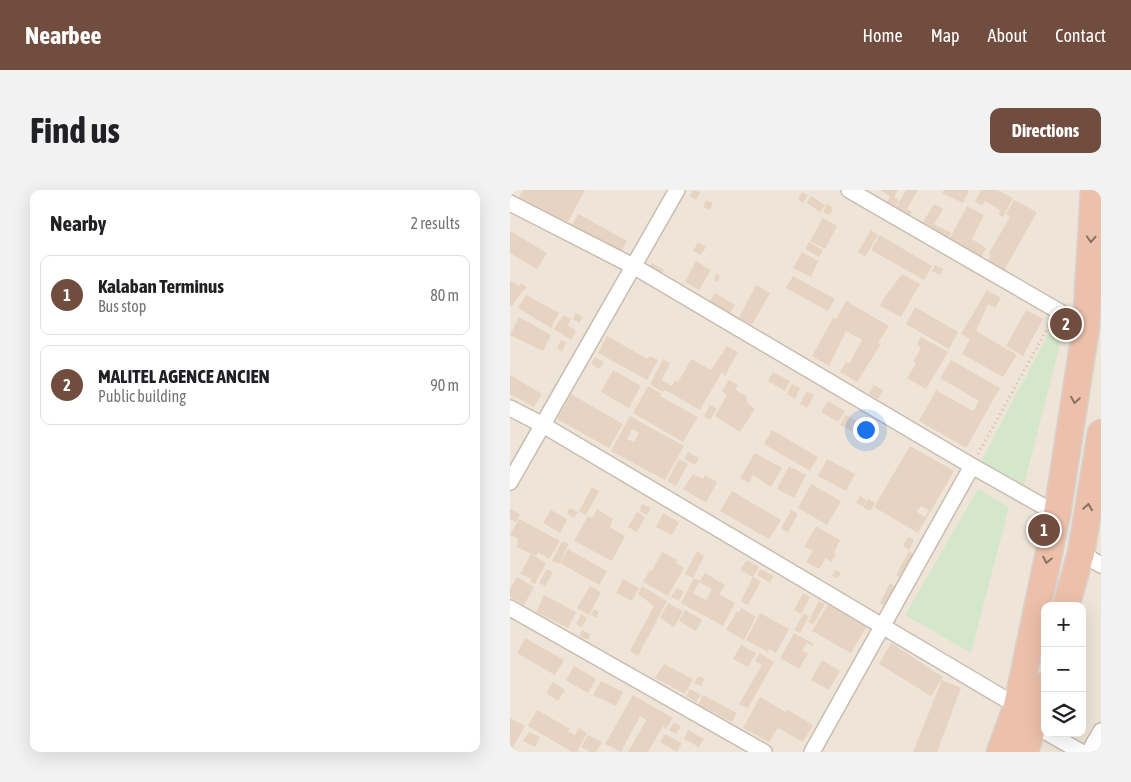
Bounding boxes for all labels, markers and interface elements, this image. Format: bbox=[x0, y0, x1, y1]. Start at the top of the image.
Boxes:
text: Nearbee bbox=[25, 22, 101, 49]
text: Home bbox=[863, 25, 903, 46]
text: Map bbox=[931, 25, 960, 46]
text: About bbox=[988, 25, 1027, 46]
text: Contact bbox=[1055, 25, 1106, 46]
button: Directions bbox=[990, 108, 1101, 153]
text: Find us bbox=[30, 110, 120, 150]
text: Nearby bbox=[50, 211, 106, 235]
text: 2 results bbox=[410, 214, 460, 232]
one-way arrow bbox=[1086, 235, 1096, 243]
text: Kalaban Terminus bbox=[98, 275, 224, 297]
text: 1 bbox=[63, 286, 71, 304]
text: 80 m bbox=[430, 286, 459, 304]
text: Bus stop bbox=[98, 297, 146, 315]
pin: 2 bbox=[1050, 305, 1082, 343]
text: MALITEL AGENCE ANCIEN bbox=[98, 365, 270, 387]
text: 2 bbox=[63, 376, 71, 394]
text: 90 m bbox=[430, 376, 459, 394]
text: Public building bbox=[98, 387, 186, 405]
one-way arrow bbox=[1070, 396, 1080, 404]
your location bbox=[853, 417, 879, 443]
one-way arrow bbox=[1082, 503, 1093, 511]
pin: 1 bbox=[1028, 511, 1060, 549]
one-way arrow bbox=[1043, 556, 1053, 565]
map controls bbox=[1041, 602, 1086, 737]
button: + bbox=[1041, 602, 1086, 647]
button: − bbox=[1041, 647, 1086, 692]
button: layers bbox=[1041, 692, 1086, 737]

